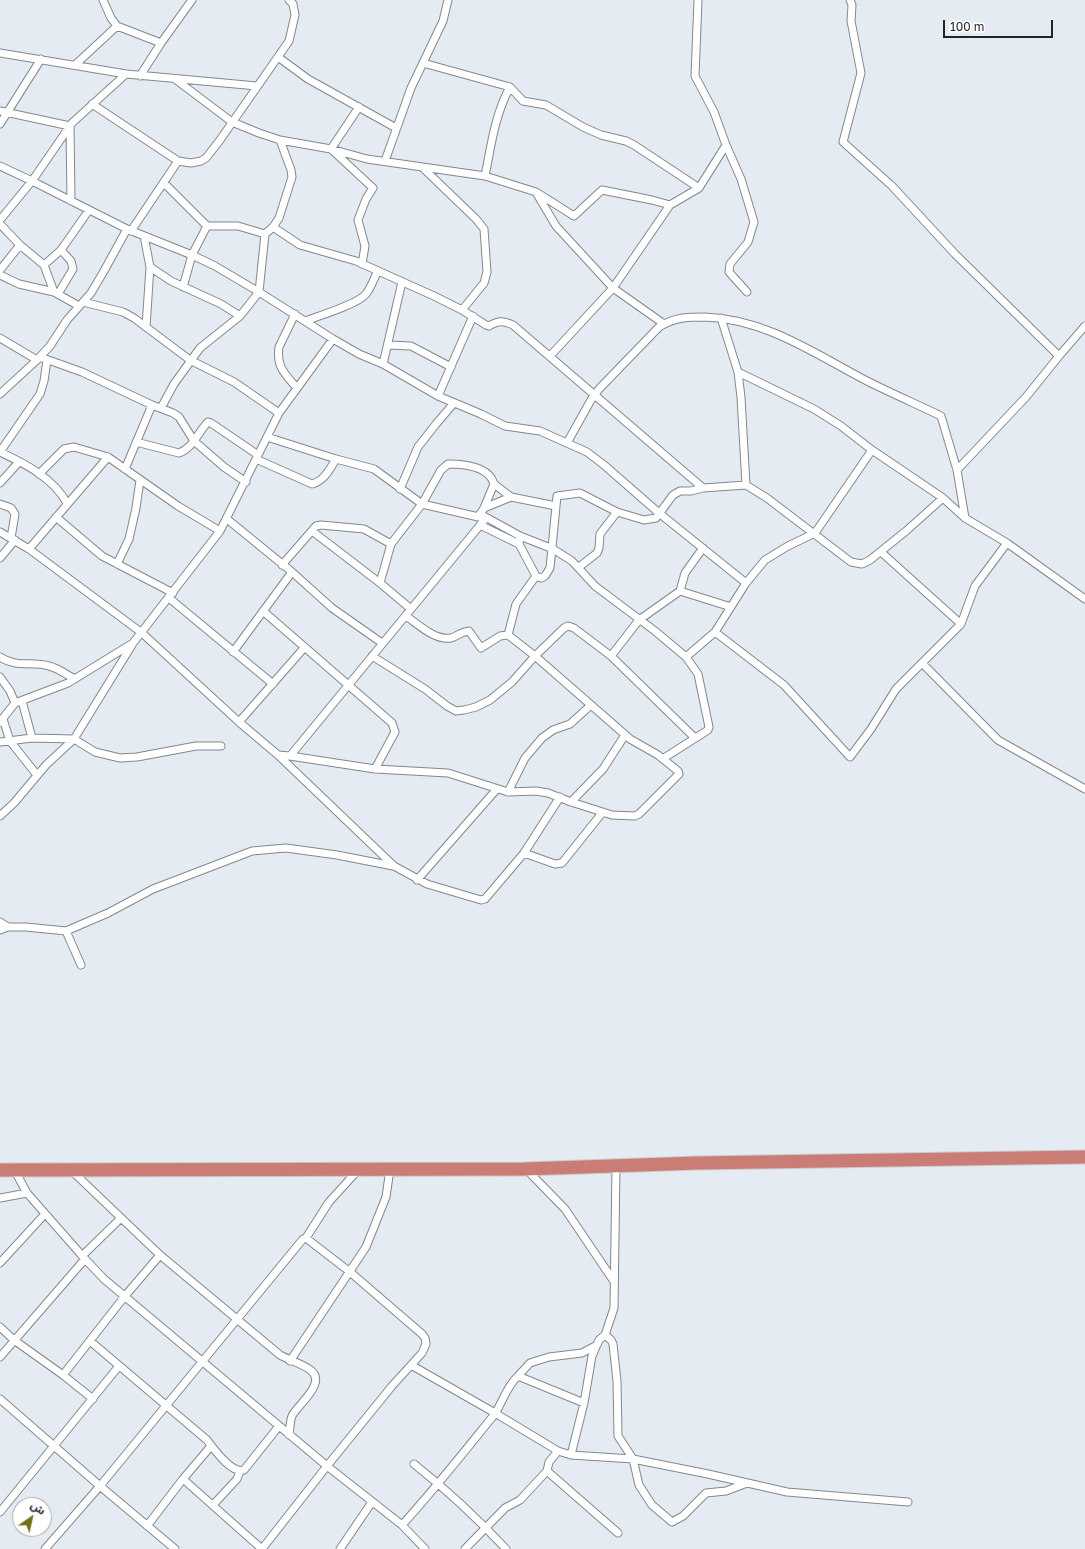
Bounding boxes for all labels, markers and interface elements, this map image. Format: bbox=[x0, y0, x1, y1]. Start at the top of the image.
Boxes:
scale bar bbox=[945, 12, 1055, 38]
text: 100 m bbox=[950, 19, 984, 34]
north arrow bbox=[12, 1497, 52, 1537]
text: ش bbox=[29, 1498, 48, 1517]

